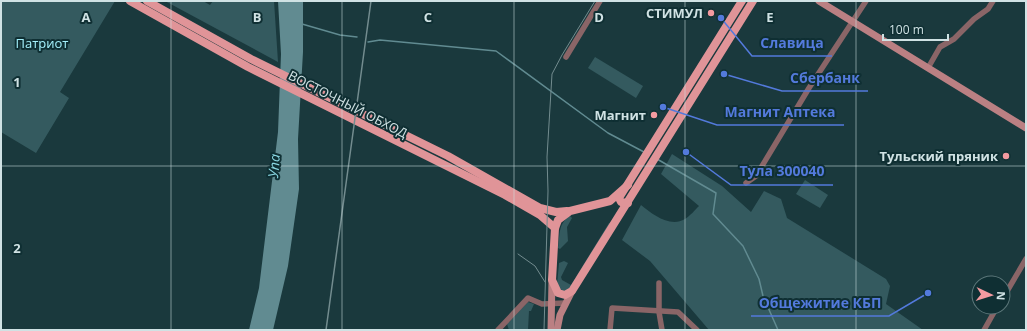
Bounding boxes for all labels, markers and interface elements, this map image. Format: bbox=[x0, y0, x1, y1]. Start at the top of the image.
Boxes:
place label: СТИМУЛ bbox=[646, 4, 703, 22]
text: A bbox=[82, 8, 91, 26]
text: B bbox=[253, 8, 262, 26]
text: C bbox=[424, 8, 432, 26]
text: D bbox=[594, 8, 604, 26]
marker: СТИМУЛ bbox=[706, 8, 716, 18]
text: E bbox=[766, 8, 774, 26]
scale bar bbox=[883, 16, 948, 42]
text: 100 m bbox=[889, 21, 924, 38]
callout: Славица bbox=[752, 30, 832, 56]
text: Славица bbox=[760, 33, 824, 52]
park label: Патриот bbox=[16, 34, 68, 52]
callout: Сбербанк bbox=[782, 65, 868, 91]
street label: ВОСТОЧНЫЙ ОБХОД bbox=[285, 66, 411, 142]
text: Сбербанк bbox=[790, 68, 860, 87]
text: 1 bbox=[13, 73, 21, 91]
callout: Магнит Аптека bbox=[717, 99, 844, 125]
text: Магнит Аптека bbox=[724, 102, 836, 121]
place label: Магнит bbox=[595, 106, 646, 124]
marker: Магнит bbox=[649, 110, 659, 120]
place label: Тульский пряник bbox=[879, 147, 999, 165]
marker: Тульский пряник bbox=[1001, 151, 1011, 161]
water label: Упа bbox=[263, 153, 284, 180]
callout: Тула 300040 bbox=[731, 159, 833, 185]
text: Тула 300040 bbox=[739, 161, 825, 180]
text: 2 bbox=[13, 239, 21, 257]
north arrow bbox=[971, 275, 1011, 315]
callout: Общежитие КБП bbox=[751, 290, 889, 316]
text: N bbox=[994, 291, 1009, 301]
text: Общежитие КБП bbox=[759, 293, 881, 312]

